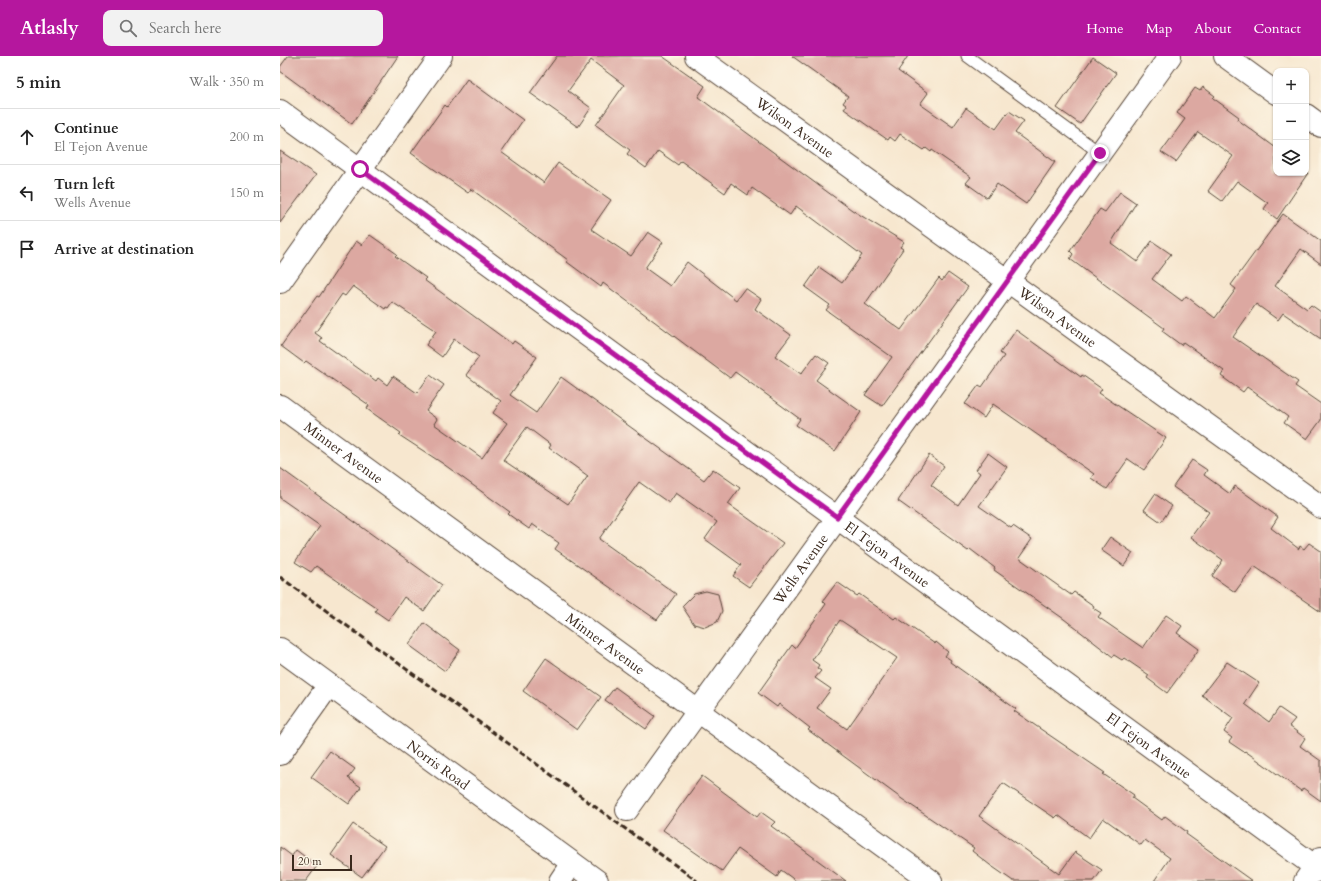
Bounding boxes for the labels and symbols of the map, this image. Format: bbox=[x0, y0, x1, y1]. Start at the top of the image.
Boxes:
street label: Wilson Avenue bbox=[751, 92, 838, 163]
route end bbox=[1091, 144, 1109, 162]
route start bbox=[351, 160, 369, 178]
street label: Wilson Avenue bbox=[1014, 282, 1100, 352]
street label: Minner Avenue bbox=[300, 418, 387, 488]
street label: El Tejon Avenue bbox=[841, 517, 934, 592]
street label: Wells Avenue bbox=[768, 530, 833, 609]
street label: Minner Avenue bbox=[562, 609, 649, 679]
street label: El Tejon Avenue bbox=[1102, 708, 1195, 783]
street label: Norris Road bbox=[403, 736, 473, 795]
scale bar bbox=[292, 853, 352, 872]

